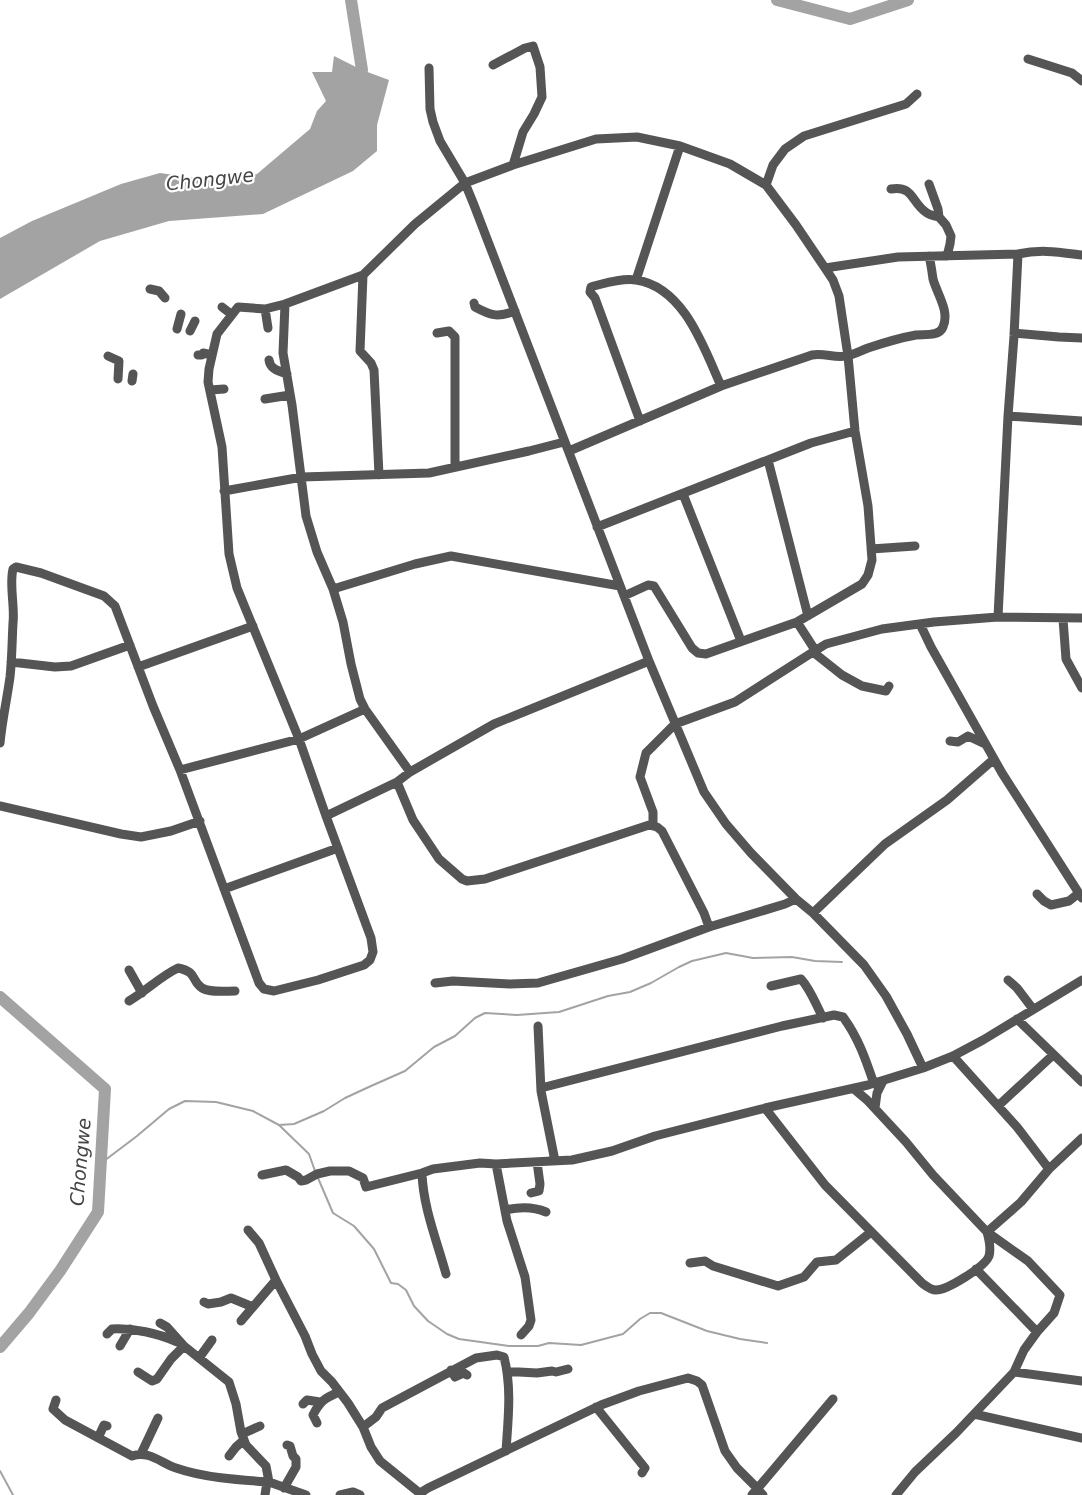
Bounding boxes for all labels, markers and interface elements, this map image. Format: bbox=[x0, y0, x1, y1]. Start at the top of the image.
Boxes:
water label: Chongwe bbox=[165, 163, 255, 195]
water label: Chongwe bbox=[65, 1117, 95, 1207]

